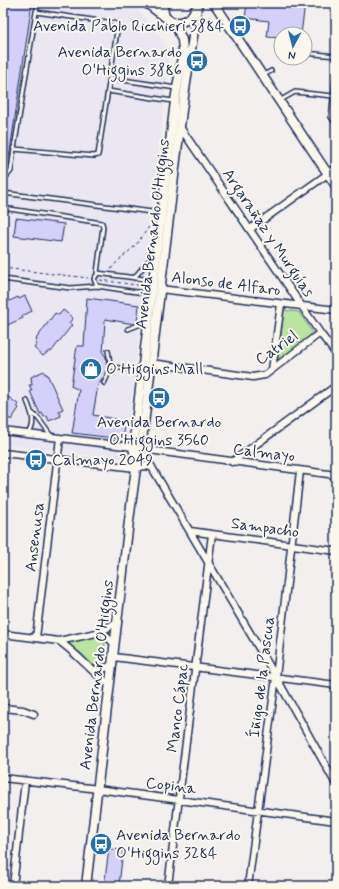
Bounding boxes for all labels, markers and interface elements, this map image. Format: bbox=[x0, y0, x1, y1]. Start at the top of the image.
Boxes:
bus stop icon: Avenida Pablo Ricchieri 3884 bbox=[227, 13, 253, 39]
place label: Avenida Pablo Ricchieri 3884 bbox=[33, 16, 224, 37]
north arrow bbox=[273, 26, 313, 66]
place label: Avenida Bernardo O'Higgins 3886 bbox=[57, 42, 182, 82]
bus stop icon: Avenida Bernardo O'Higgins 3886 bbox=[184, 48, 210, 74]
text: N bbox=[287, 48, 296, 62]
street label: Avenida Bernardo O'Higgins bbox=[131, 138, 176, 330]
street label: Argarañaz y Murguías bbox=[216, 165, 319, 302]
street label: Alonso de Alfaro bbox=[170, 267, 282, 301]
street label: Catriel bbox=[251, 326, 303, 370]
shop icon: O Higgins Mall bbox=[78, 356, 104, 382]
place label: O Higgins Mall bbox=[106, 359, 203, 381]
bus stop icon: Avenida Bernardo O'Higgins 3560 bbox=[146, 385, 172, 411]
place label: Avenida Bernardo O'Higgins 3560 bbox=[97, 412, 221, 452]
street label: Calmayo bbox=[232, 439, 296, 467]
bus stop icon: Calmayo 2049 bbox=[23, 447, 49, 473]
place label: Calmayo 2049 bbox=[52, 450, 153, 471]
street label: Ansenusa bbox=[20, 501, 50, 573]
street label: Sampacho bbox=[230, 513, 300, 543]
street label: Avenida Bernardo O'Higgins bbox=[75, 579, 120, 771]
street label: Íñigo de la Pascua bbox=[244, 615, 280, 739]
street label: Manco Cápac bbox=[162, 662, 194, 754]
street label: Copina bbox=[145, 772, 198, 800]
place label: Avenida Bernardo O'Higgins 3284 bbox=[116, 825, 241, 865]
bus stop icon: Avenida Bernardo O'Higgins 3284 bbox=[88, 831, 114, 857]

